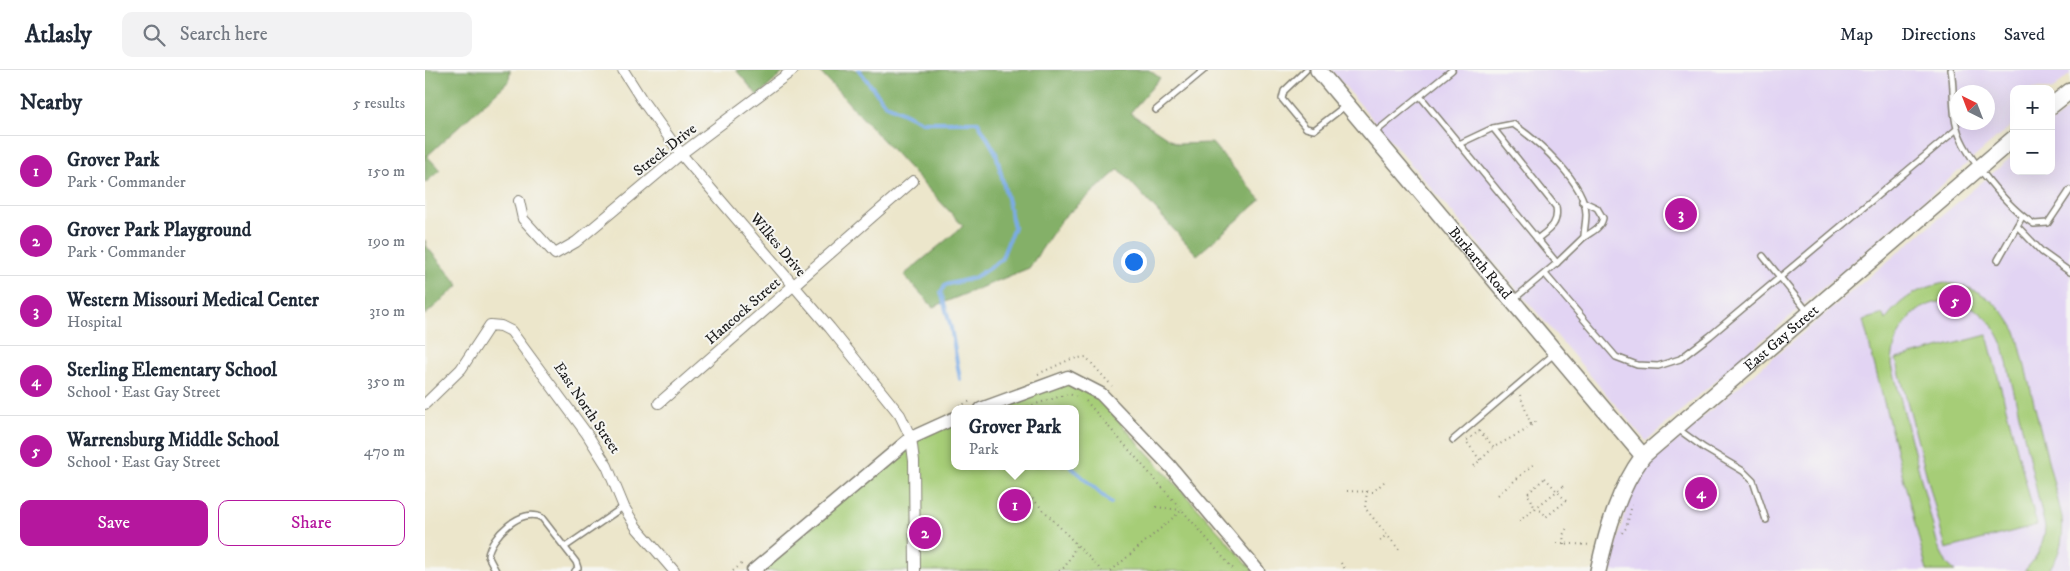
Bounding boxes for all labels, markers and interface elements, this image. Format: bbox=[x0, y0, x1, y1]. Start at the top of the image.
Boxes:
search box bbox=[122, 12, 472, 57]
text: Atlasly bbox=[25, 20, 92, 50]
icon: search bbox=[140, 21, 168, 49]
text: Search here bbox=[180, 23, 268, 46]
text: Map bbox=[1840, 24, 1873, 46]
text: Directions bbox=[1901, 24, 1976, 46]
text: Saved bbox=[2004, 24, 2045, 46]
north arrow bbox=[1950, 85, 1995, 130]
map controls bbox=[2010, 85, 2055, 175]
button: + bbox=[2010, 85, 2055, 130]
text: Nearby bbox=[20, 90, 82, 116]
text: 5 results bbox=[353, 93, 405, 113]
street label: Streck Drive bbox=[630, 119, 700, 181]
button: − bbox=[2010, 130, 2055, 175]
text: Grover Park bbox=[67, 149, 159, 172]
text: 1 bbox=[33, 161, 39, 181]
text: 150 m bbox=[367, 161, 405, 181]
text: Park · Commander bbox=[67, 172, 186, 192]
pin: 3 bbox=[1665, 195, 1697, 233]
street label: Wilkes Drive bbox=[745, 209, 810, 281]
text: Grover Park Playground bbox=[67, 219, 251, 242]
street label: Burkarth Road bbox=[1444, 223, 1516, 303]
text: 2 bbox=[32, 231, 40, 251]
text: 190 m bbox=[367, 231, 405, 251]
text: Park · Commander bbox=[67, 242, 186, 262]
your location bbox=[1121, 249, 1147, 275]
street label: Hancock Street bbox=[702, 273, 785, 349]
pin: 5 bbox=[1939, 282, 1971, 320]
text: Western Missouri Medical Center bbox=[67, 289, 319, 312]
street label: East Gay Street bbox=[1739, 300, 1822, 375]
text: 3 bbox=[33, 301, 39, 321]
text: 310 m bbox=[369, 301, 405, 321]
text: Hospital bbox=[67, 312, 122, 332]
text: Sterling Elementary School bbox=[67, 359, 277, 382]
street label: East North Street bbox=[549, 359, 625, 458]
text: 4 bbox=[31, 371, 41, 391]
text: 350 m bbox=[367, 371, 405, 391]
text: School · East Gay Street bbox=[67, 382, 220, 402]
popup bbox=[951, 405, 1079, 470]
text: Grover Park bbox=[969, 416, 1061, 439]
text: Warrensburg Middle School bbox=[67, 429, 279, 452]
text: Park bbox=[969, 439, 999, 459]
text: 5 bbox=[32, 441, 40, 461]
text: 470 m bbox=[364, 441, 405, 461]
text: School · East Gay Street bbox=[67, 452, 220, 472]
pin: 4 bbox=[1685, 474, 1717, 512]
pin: 1 bbox=[999, 486, 1031, 524]
button: Save bbox=[20, 500, 208, 546]
button: Share bbox=[218, 500, 405, 546]
pin: 2 bbox=[909, 514, 941, 552]

